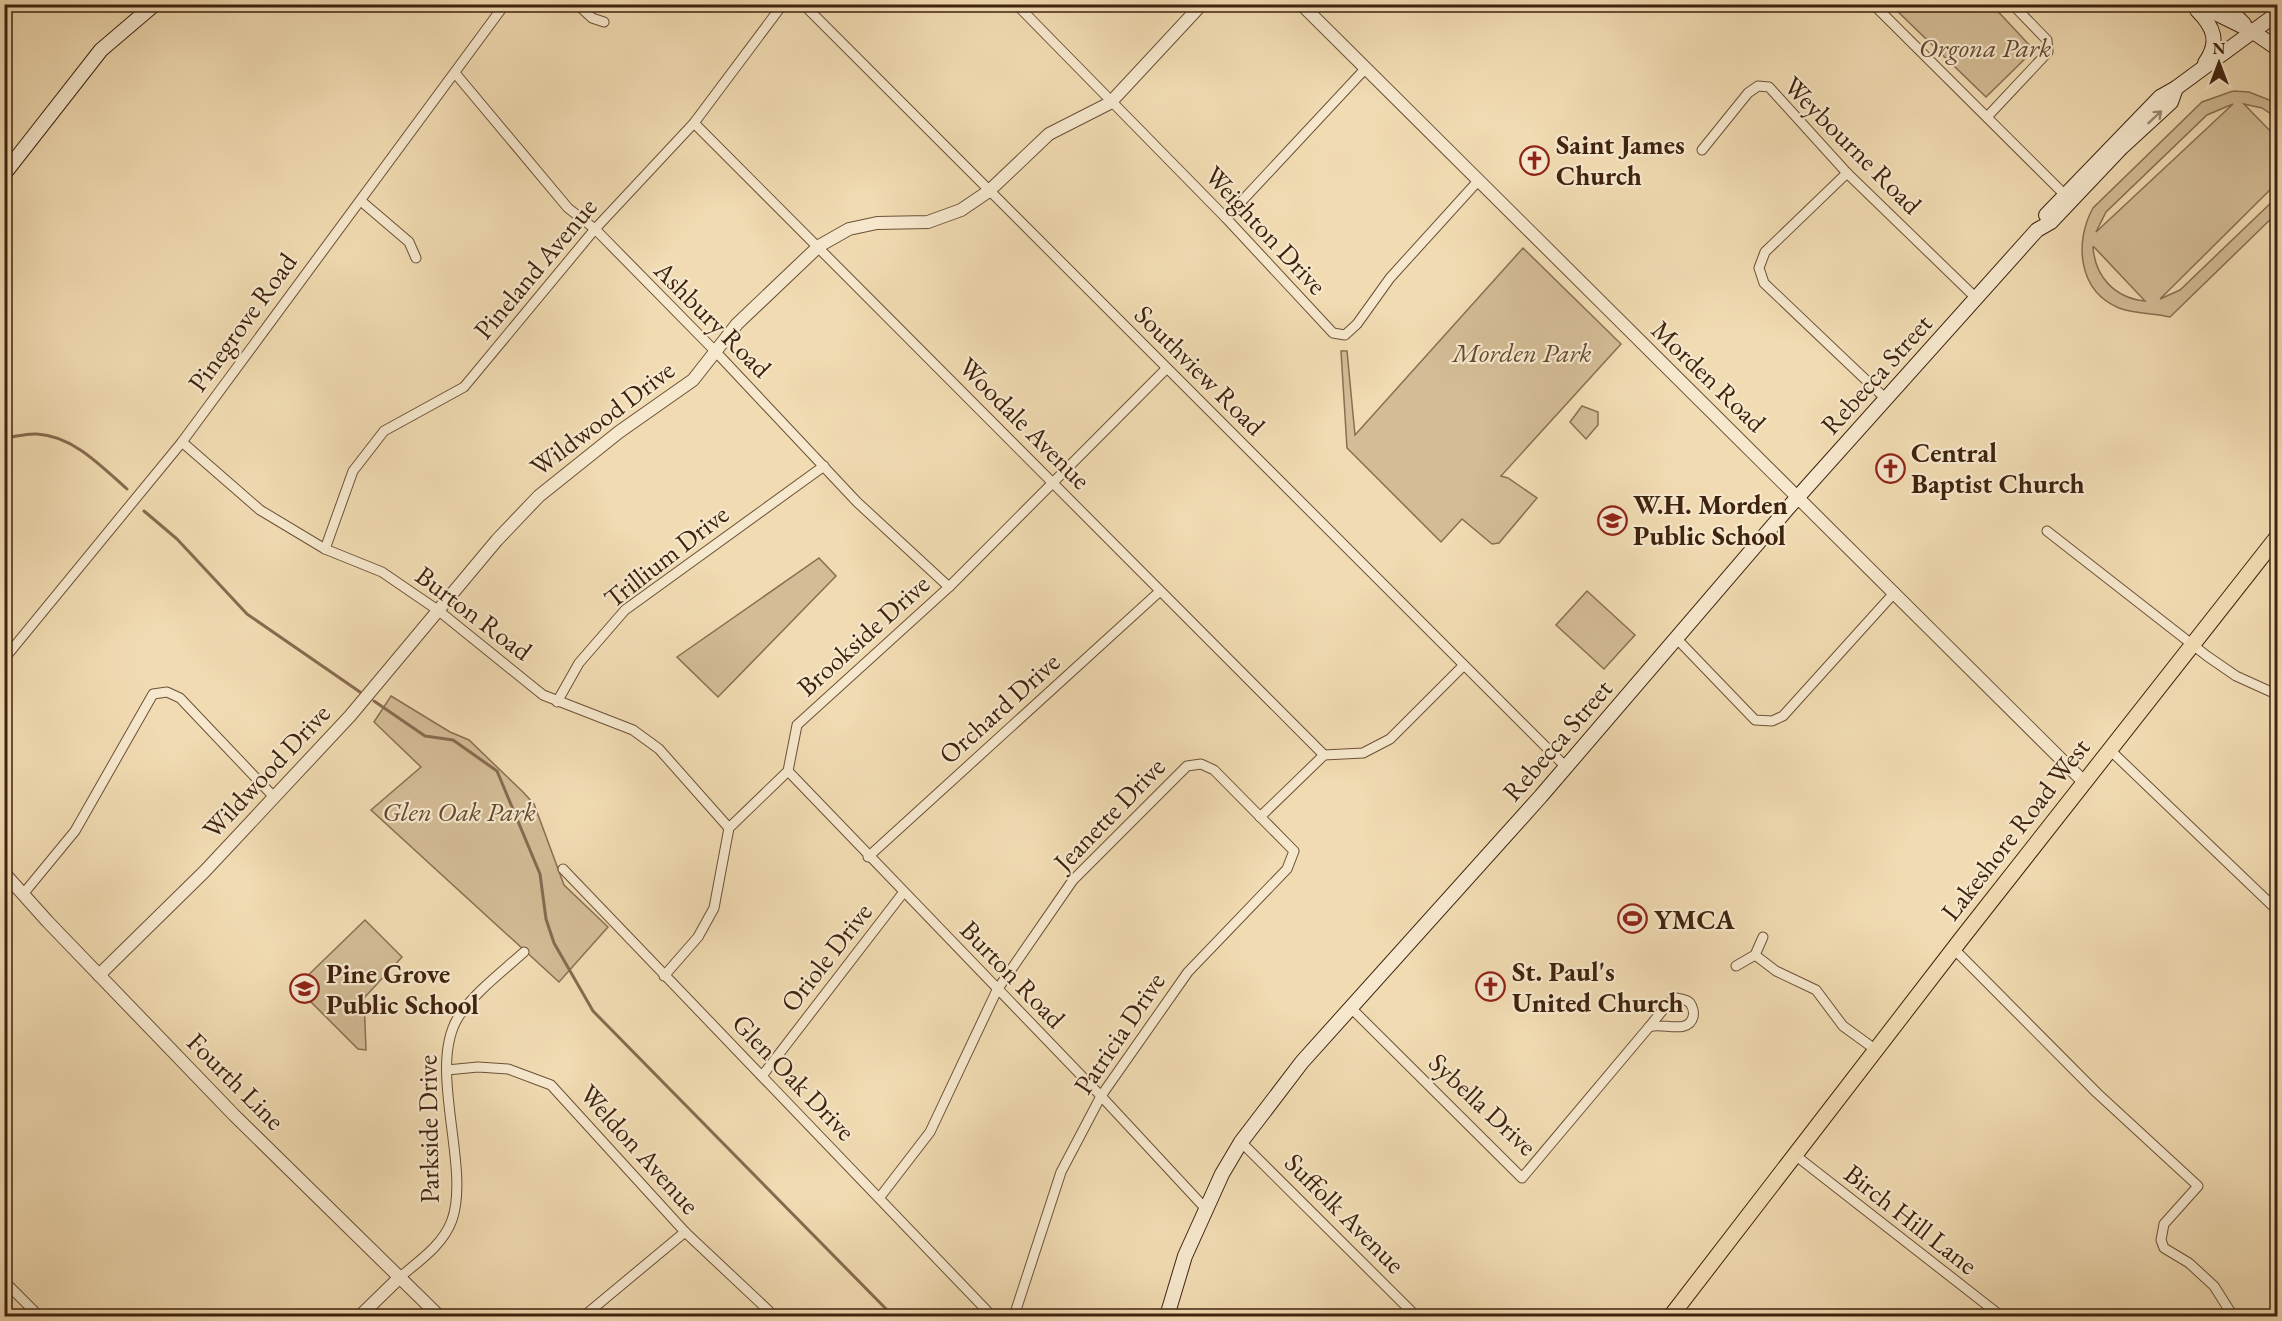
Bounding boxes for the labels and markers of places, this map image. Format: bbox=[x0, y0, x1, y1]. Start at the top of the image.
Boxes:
place label: Saint James Church bbox=[1556, 127, 1685, 193]
church icon: Saint James Church bbox=[1519, 144, 1551, 176]
place label: Central Baptist Church bbox=[1911, 435, 2085, 501]
church icon: Central Baptist Church bbox=[1874, 452, 1906, 484]
place label: W.H. Morden Public School bbox=[1633, 487, 1788, 553]
school or university icon: W.H. Morden Public School bbox=[1596, 504, 1628, 536]
place label: YMCA bbox=[1654, 902, 1735, 937]
sports icon: YMCA bbox=[1617, 903, 1649, 935]
place label: St. Paul's United Church bbox=[1512, 954, 1684, 1020]
place label: Pine Grove Public School bbox=[326, 956, 479, 1022]
church icon: St. Paul's United Church bbox=[1475, 971, 1507, 1003]
school or university icon: Pine Grove Public School bbox=[289, 973, 321, 1005]

